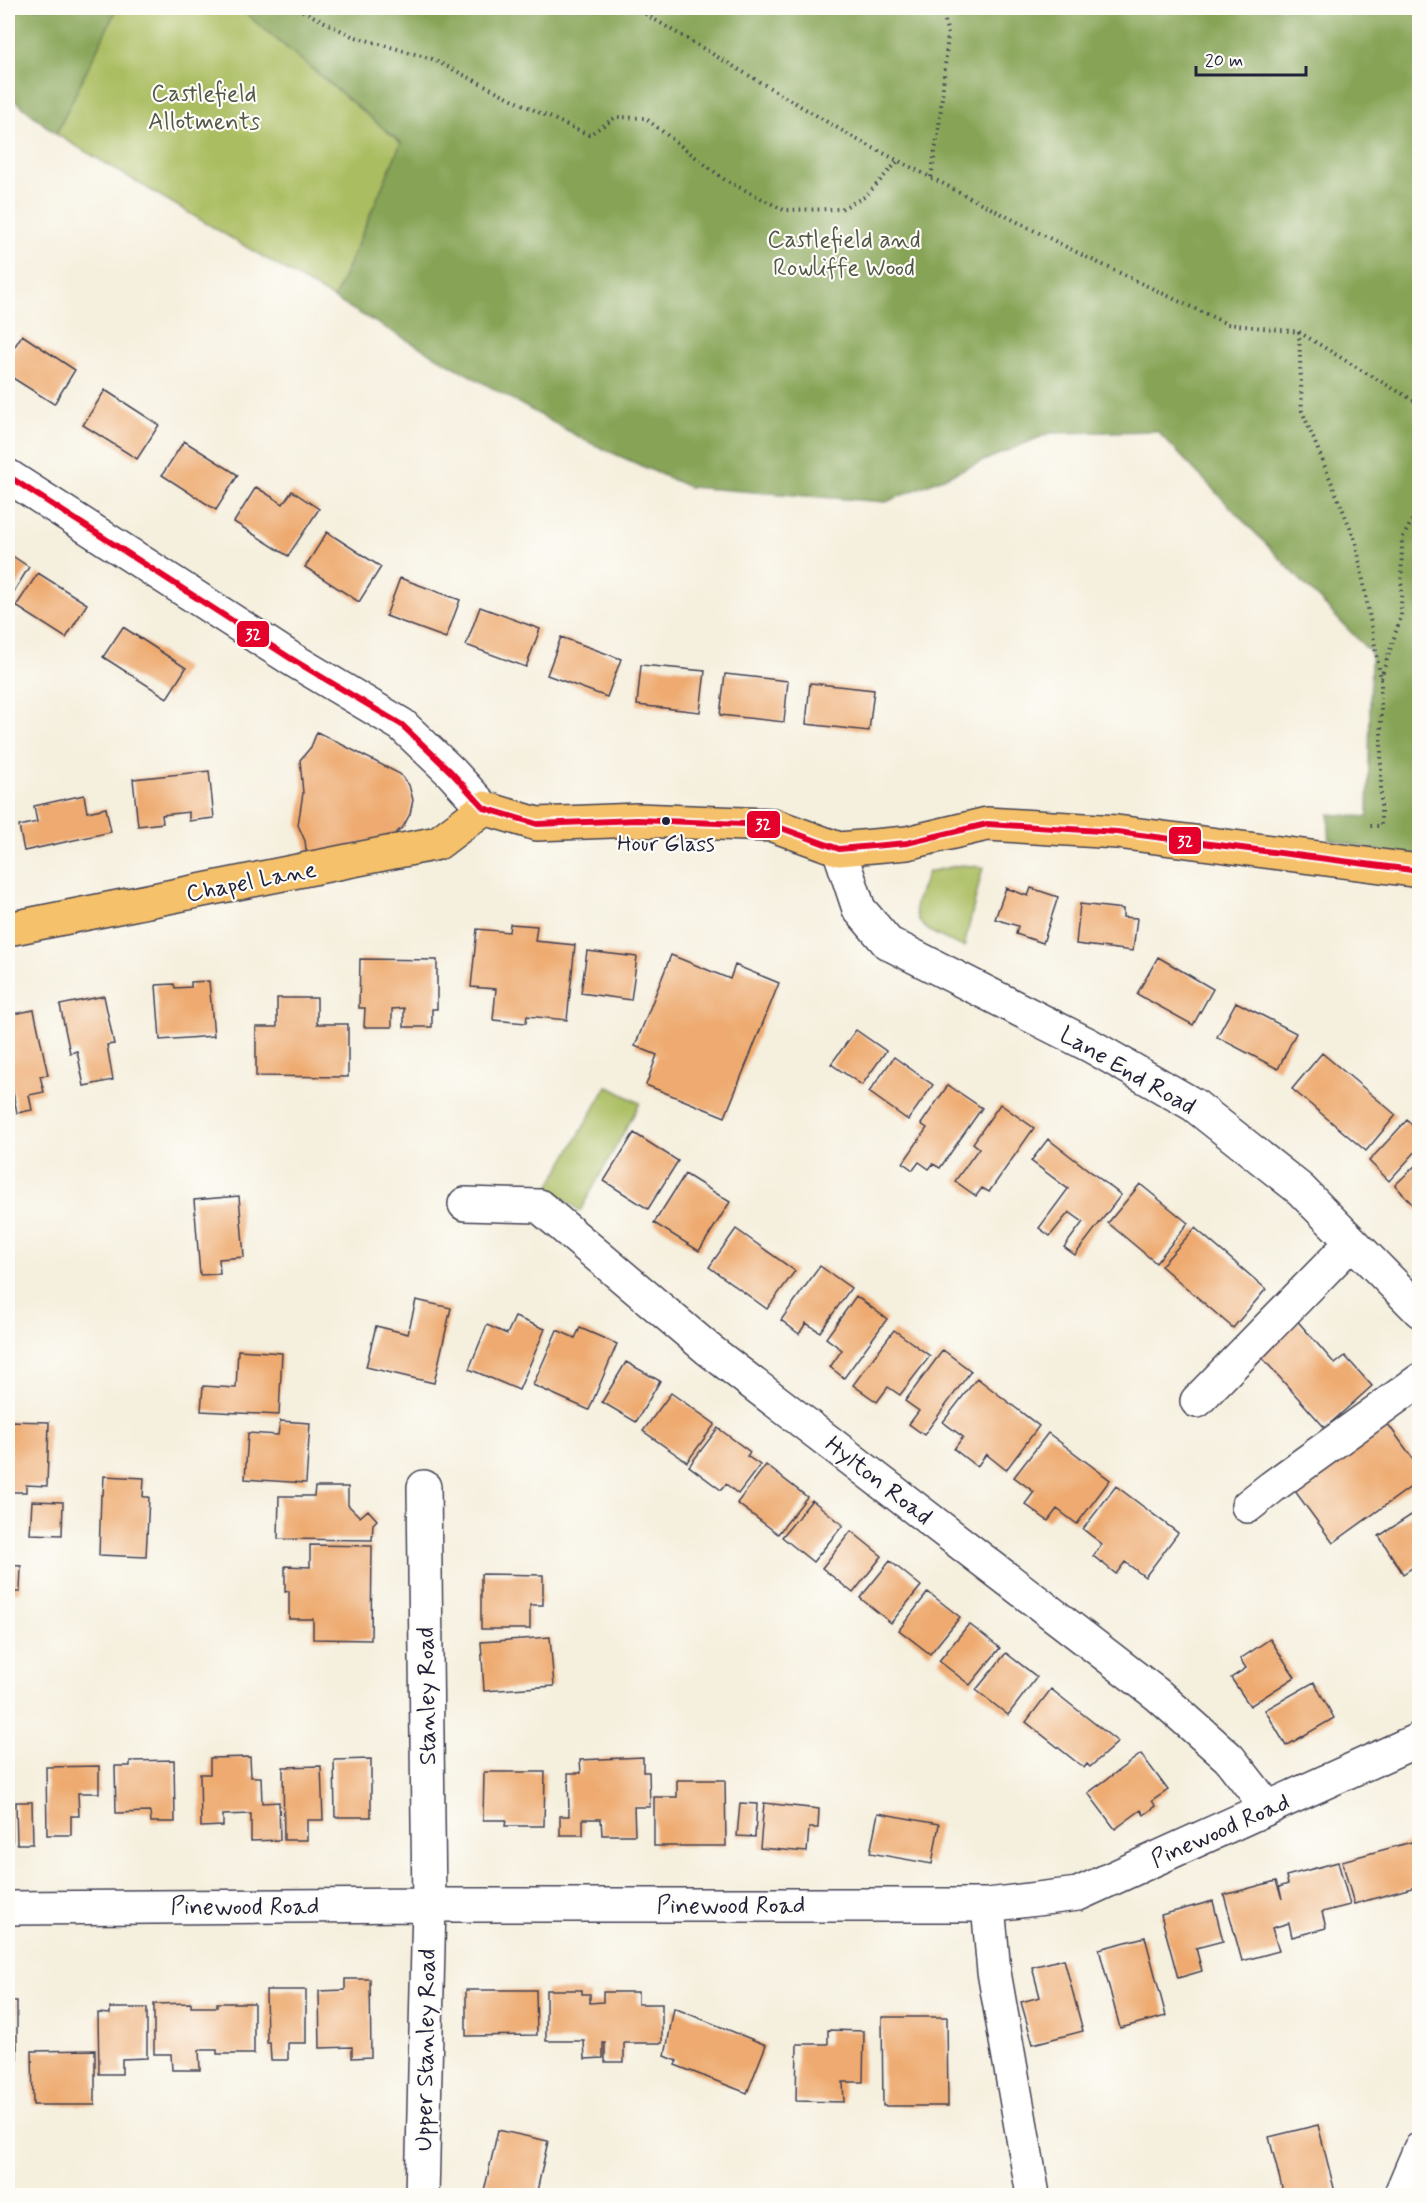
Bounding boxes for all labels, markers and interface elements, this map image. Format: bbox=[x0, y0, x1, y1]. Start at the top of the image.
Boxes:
scale bar bbox=[1196, 39, 1306, 77]
text: 20 m bbox=[1205, 49, 1243, 73]
park label: Castlefield Allotments bbox=[148, 79, 260, 138]
park label: Castlefield and Rowliffe Wood bbox=[767, 225, 921, 284]
line badge: 32 bbox=[236, 620, 270, 648]
text: 32 bbox=[245, 625, 261, 646]
line badge: 32 bbox=[746, 810, 781, 839]
marker: Hour Glass bbox=[660, 815, 672, 827]
text: 32 bbox=[755, 815, 771, 836]
line badge: 32 bbox=[1168, 826, 1202, 855]
place label: Hour Glass bbox=[617, 831, 715, 859]
text: 32 bbox=[1177, 832, 1193, 853]
street label: Chapel Lane bbox=[184, 855, 319, 910]
street label: Lane End Road bbox=[1054, 1020, 1201, 1123]
street label: Hylton Road bbox=[818, 1430, 938, 1533]
street label: Stanley Road bbox=[411, 1627, 444, 1765]
street label: Pinewood Road bbox=[1146, 1787, 1295, 1876]
street label: Pinewood Road bbox=[657, 1891, 805, 1922]
street label: Pinewood Road bbox=[171, 1892, 319, 1923]
street label: Upper Stanley Road bbox=[409, 1948, 444, 2152]

